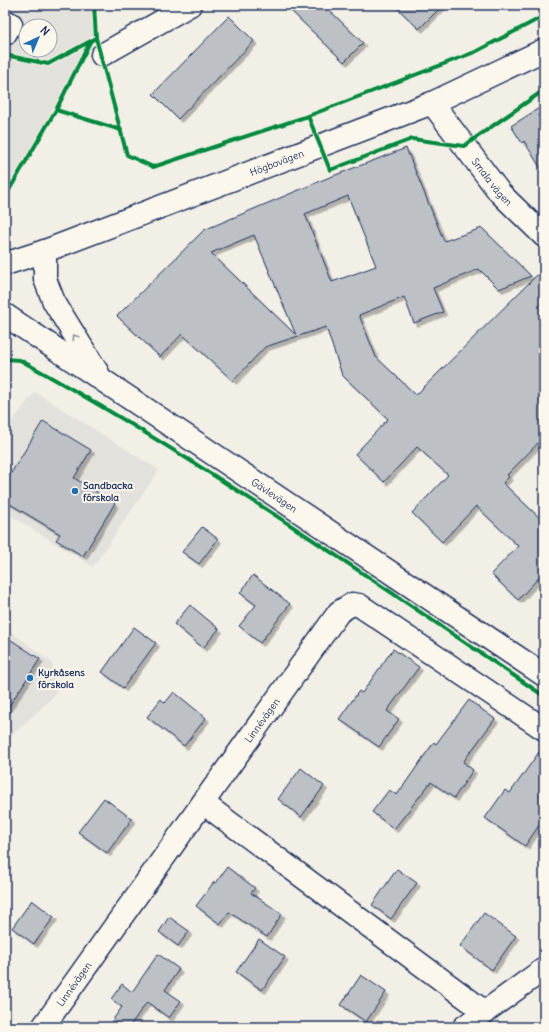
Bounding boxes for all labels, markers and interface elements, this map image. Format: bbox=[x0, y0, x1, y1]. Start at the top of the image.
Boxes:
north arrow bbox=[18, 18, 58, 58]
text: N bbox=[37, 23, 53, 38]
street label: Högbovägen bbox=[248, 146, 306, 179]
street label: Smala vägen bbox=[469, 155, 515, 208]
one-way arrow bbox=[72, 334, 79, 341]
street label: Gävlevägen bbox=[249, 475, 300, 515]
place label: Sandbacka förskola bbox=[82, 479, 133, 504]
marker: Sandbacka förskola bbox=[70, 486, 80, 496]
place label: Kyrkåsens förskola bbox=[37, 666, 85, 691]
marker: Kyrkåsens förskola bbox=[25, 673, 35, 683]
street label: Linnévägen bbox=[242, 695, 282, 745]
street label: Linnévägen bbox=[53, 959, 94, 1009]

